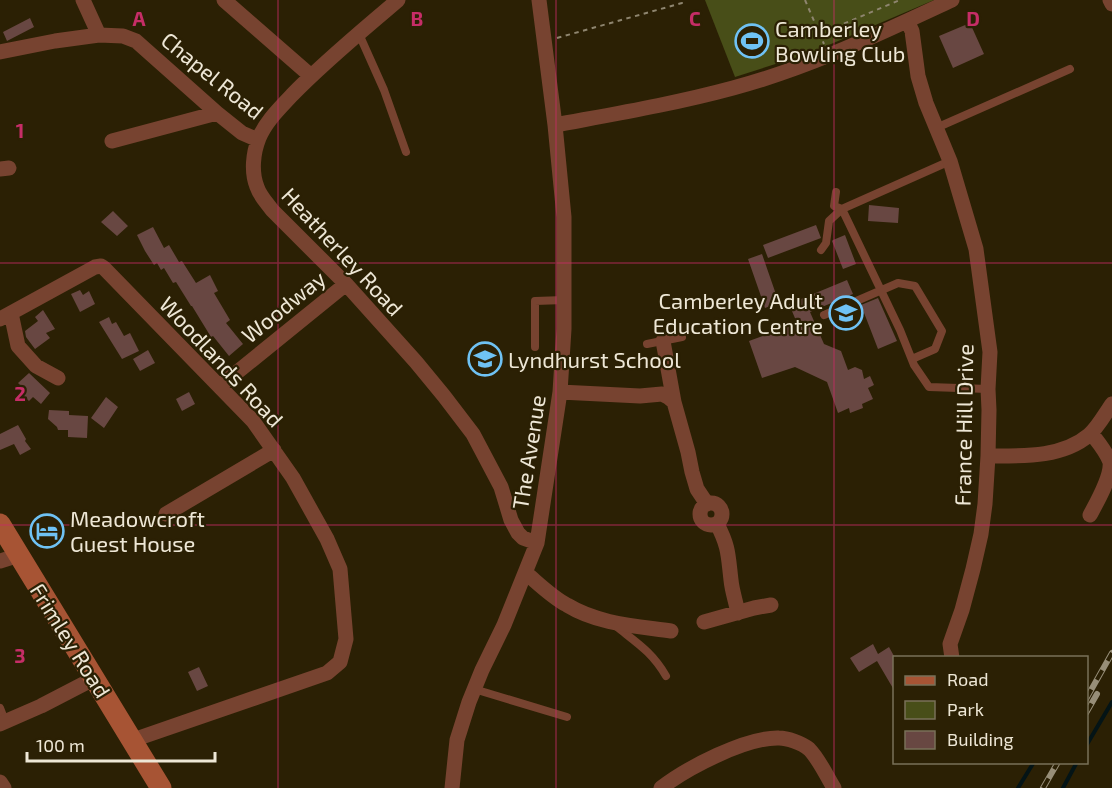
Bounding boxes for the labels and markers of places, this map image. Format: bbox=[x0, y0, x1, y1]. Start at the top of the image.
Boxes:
place label: Camberley Bowling Club bbox=[775, 15, 905, 66]
sports icon: Camberley Bowling Club bbox=[734, 23, 770, 59]
place label: Camberley Adult Education Centre bbox=[653, 287, 823, 338]
school or university icon: Camberley Adult Education Centre bbox=[828, 295, 864, 331]
school or university icon: Lyndhurst School bbox=[467, 341, 503, 377]
place label: Lyndhurst School bbox=[508, 346, 681, 372]
place label: Meadowcroft Guest House bbox=[70, 505, 205, 556]
hotel icon: Meadowcroft Guest House bbox=[29, 513, 65, 549]

